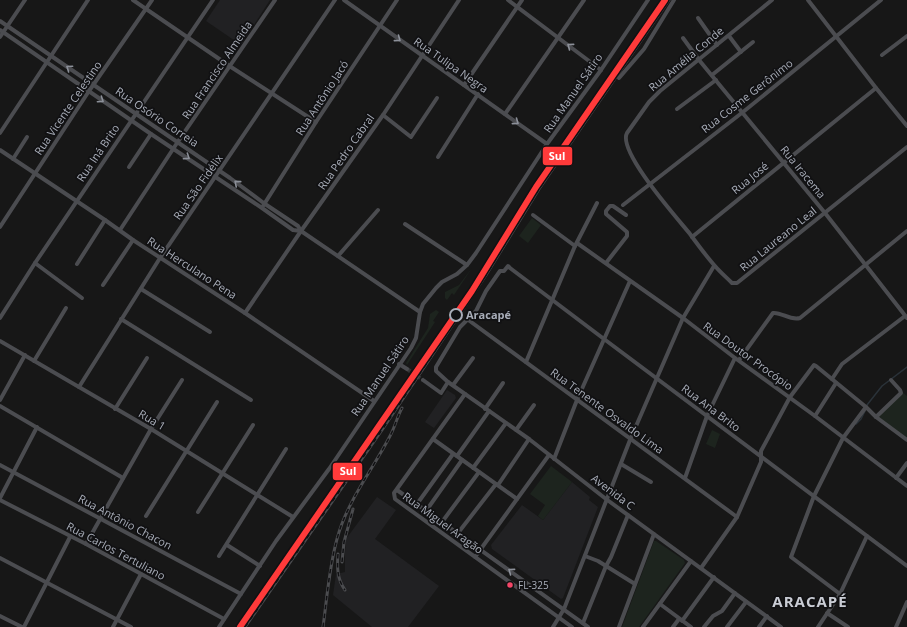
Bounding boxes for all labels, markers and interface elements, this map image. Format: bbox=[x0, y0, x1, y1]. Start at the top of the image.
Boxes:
street label: Rua Francisco Almeida bbox=[178, 18, 255, 122]
street label: Rua Amélia Conde bbox=[645, 23, 726, 94]
street label: Rua Tulipa Negra bbox=[411, 33, 491, 96]
one-way arrow bbox=[394, 34, 401, 41]
one-way arrow bbox=[567, 44, 574, 51]
street label: Rua Manuel Sátiro bbox=[540, 50, 606, 135]
street label: Rua Cosme Gerônimo bbox=[698, 55, 796, 136]
street label: Rua Vicente Celestino bbox=[31, 57, 105, 158]
street label: Rua Antônio Jacó bbox=[292, 57, 352, 138]
one-way arrow bbox=[66, 65, 73, 73]
street label: Rua Osório Correia bbox=[113, 83, 202, 150]
one-way arrow bbox=[97, 95, 104, 102]
street label: Rua Pedro Cabral bbox=[314, 111, 377, 193]
one-way arrow bbox=[512, 117, 519, 124]
street label: Rua Iná Brito bbox=[73, 121, 123, 184]
street label: Rua Iracema bbox=[777, 142, 829, 201]
line badge: Sul bbox=[542, 146, 573, 166]
text: Sul bbox=[549, 148, 565, 163]
street label: Rua São Fidélix bbox=[169, 151, 226, 222]
one-way arrow bbox=[183, 153, 190, 160]
street label: Rua José bbox=[728, 158, 771, 197]
one-way arrow bbox=[234, 181, 241, 188]
street label: Rua Laureano Leal bbox=[736, 203, 819, 274]
street label: Rua Herculano Pena bbox=[145, 233, 240, 302]
place label: Aracapé bbox=[466, 307, 511, 322]
marker: Aracapé bbox=[449, 308, 463, 322]
street label: Rua Doutor Procópio bbox=[700, 318, 796, 393]
street label: Rua Manuel Sátiro bbox=[347, 332, 412, 419]
street label: Rua Tenente Osvaldo Lima bbox=[548, 364, 667, 457]
street label: Rua Ana Brito bbox=[679, 381, 744, 435]
street label: Rua 1 bbox=[136, 406, 168, 433]
line badge: Sul bbox=[332, 462, 363, 481]
text: Sul bbox=[340, 463, 356, 478]
street label: Avenida C bbox=[589, 470, 638, 513]
street label: Rua Miguel Aragão bbox=[400, 488, 487, 557]
street label: Rua Antônio Chacon bbox=[76, 490, 175, 553]
street label: Rua Carlos Tertuliano bbox=[64, 518, 169, 583]
one-way arrow bbox=[508, 569, 515, 576]
place label: FL-325 bbox=[518, 578, 549, 592]
marker: FL-325 bbox=[505, 580, 515, 590]
district label: ARACAPÉ bbox=[772, 591, 848, 611]

